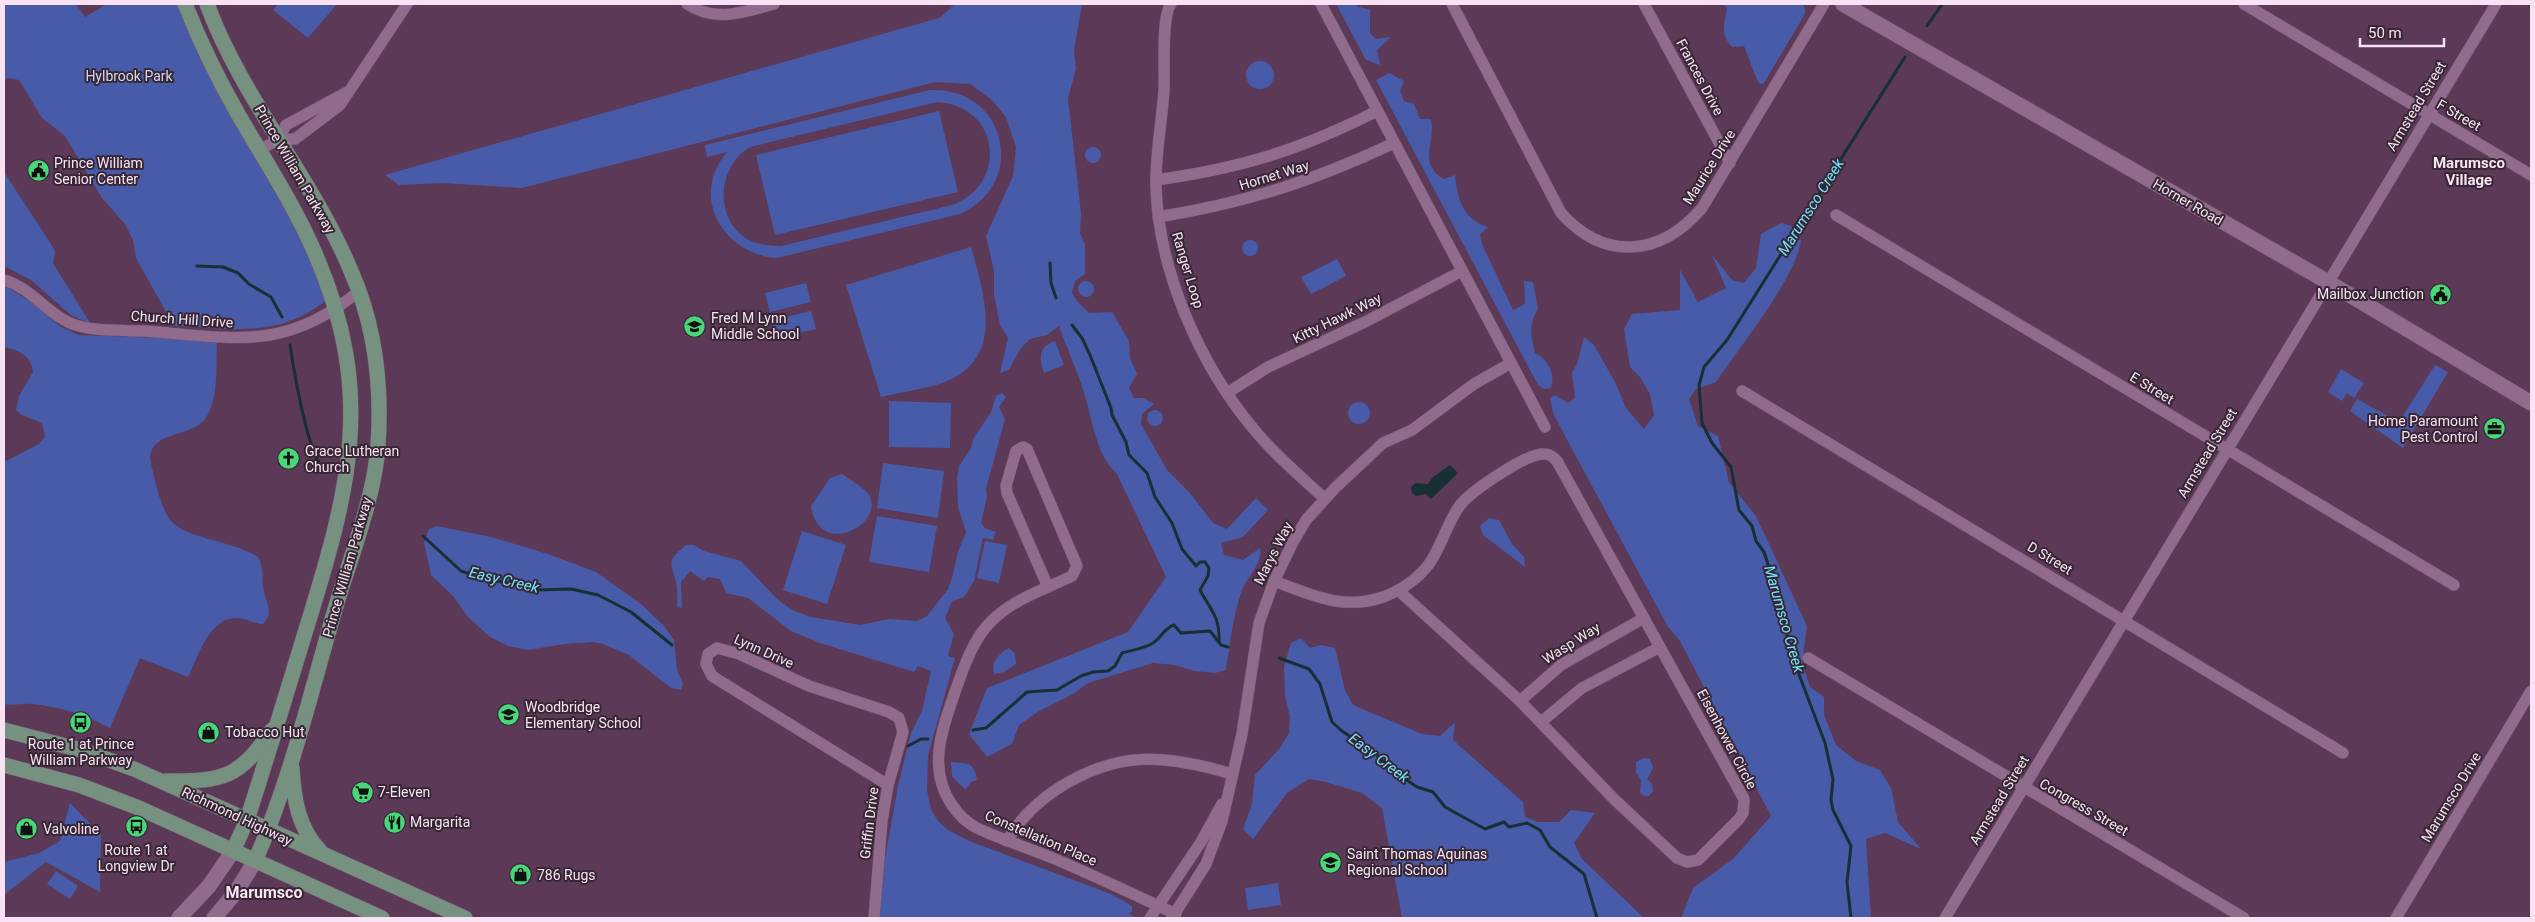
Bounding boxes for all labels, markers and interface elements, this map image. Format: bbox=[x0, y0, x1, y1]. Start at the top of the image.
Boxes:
scale bar bbox=[2360, 15, 2444, 47]
text: 50 m bbox=[2368, 24, 2402, 42]
street label: Frances Drive bbox=[1673, 36, 1727, 118]
street label: Armstead Street bbox=[2383, 58, 2449, 154]
park label: Hylbrook Park bbox=[85, 68, 174, 84]
street label: F Street bbox=[2434, 96, 2484, 134]
street label: Prince William Parkway bbox=[252, 102, 338, 236]
street label: Maurice Drive bbox=[1680, 127, 1738, 207]
district label: Marumsco Village bbox=[2433, 154, 2505, 189]
place label: Prince William Senior Center bbox=[54, 155, 143, 187]
water label: Marumsco Creek bbox=[1774, 155, 1848, 259]
street label: Hornet Way bbox=[1237, 157, 1311, 193]
public building icon: Prince William Senior Center bbox=[26, 159, 50, 183]
street label: Horner Road bbox=[2150, 176, 2226, 228]
street label: Ranger Loop bbox=[1169, 230, 1207, 310]
public building icon: Mailbox Junction bbox=[2428, 282, 2452, 306]
place label: Mailbox Junction bbox=[2317, 286, 2424, 302]
street label: Kitty Hawk Way bbox=[1290, 290, 1384, 346]
street label: Church Hill Drive bbox=[130, 307, 234, 331]
place label: Fred M Lynn Middle School bbox=[711, 310, 799, 342]
school or university icon: Fred M Lynn Middle School bbox=[683, 314, 707, 338]
street label: E Street bbox=[2127, 369, 2177, 408]
street label: Armstead Street bbox=[2174, 405, 2240, 501]
place label: Home Paramount Pest Control bbox=[2368, 413, 2478, 445]
office icon: Home Paramount Pest Control bbox=[2482, 417, 2506, 441]
place label: Grace Lutheran Church bbox=[305, 443, 399, 475]
church icon: Grace Lutheran Church bbox=[277, 447, 301, 471]
street label: Prince William Parkway bbox=[319, 495, 375, 639]
street label: Marys Way bbox=[1250, 519, 1296, 587]
street label: D Street bbox=[2025, 538, 2076, 578]
water label: Easy Creek bbox=[467, 563, 541, 597]
water label: Marumsco Creek bbox=[1760, 563, 1808, 675]
street label: Wasp Way bbox=[1539, 619, 1603, 667]
street label: Lynn Drive bbox=[732, 631, 796, 671]
street label: Eisenhower Circle bbox=[1694, 686, 1760, 792]
place label: Woodbridge Elementary School bbox=[525, 699, 641, 731]
school or university icon: Woodbridge Elementary School bbox=[497, 703, 521, 727]
bus stop icon: Route 1 at Prince William Parkway bbox=[69, 710, 93, 734]
shop icon: Tobacco Hut bbox=[197, 720, 221, 744]
place label: Tobacco Hut bbox=[225, 724, 305, 740]
water label: Easy Creek bbox=[1345, 729, 1413, 787]
place label: Route 1 at Prince William Parkway bbox=[28, 736, 134, 768]
street label: Marumsco Drive bbox=[2418, 749, 2484, 845]
street label: Armstead Street bbox=[1966, 752, 2032, 848]
street label: Congress Street bbox=[2037, 775, 2131, 839]
supermarket icon: 7-Eleven bbox=[350, 780, 374, 804]
street label: Richmond Highway bbox=[179, 783, 295, 849]
place label: 7-Eleven bbox=[378, 784, 430, 800]
street label: Griffin Drive bbox=[857, 786, 881, 860]
street label: Constellation Place bbox=[983, 807, 1099, 869]
restaurant icon: Margarita bbox=[382, 810, 406, 834]
place label: Margarita bbox=[410, 814, 470, 830]
bus stop icon: Route 1 at Longview Dr bbox=[124, 815, 148, 839]
shop icon: Valvoline bbox=[15, 817, 39, 841]
place label: Valvoline bbox=[43, 821, 99, 837]
place label: Route 1 at Longview Dr bbox=[98, 842, 175, 874]
place label: Saint Thomas Aquinas Regional School bbox=[1347, 846, 1487, 878]
school or university icon: Saint Thomas Aquinas Regional School bbox=[1319, 850, 1343, 874]
shop icon: 786 Rugs bbox=[509, 863, 533, 887]
place label: 786 Rugs bbox=[537, 867, 596, 883]
district label: Marumsco bbox=[226, 883, 302, 902]

